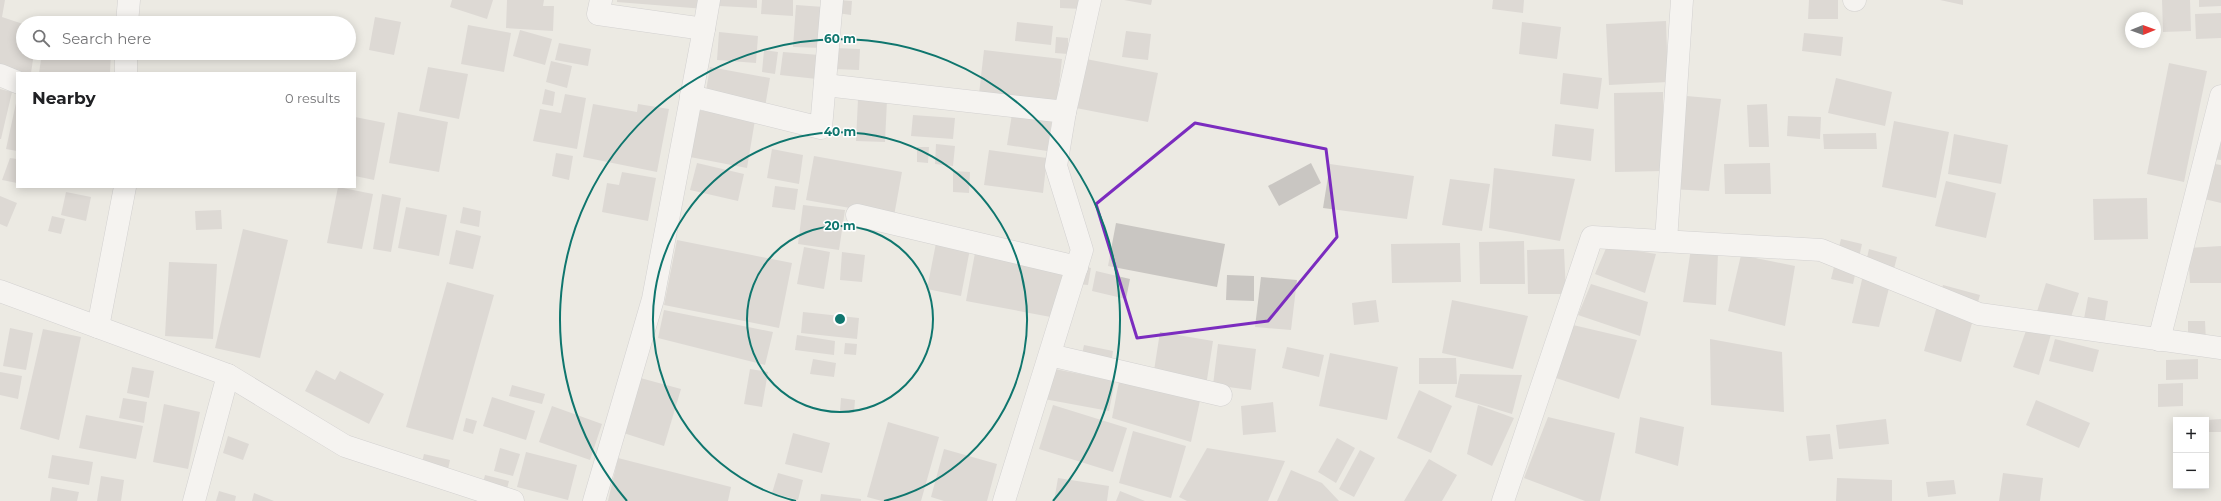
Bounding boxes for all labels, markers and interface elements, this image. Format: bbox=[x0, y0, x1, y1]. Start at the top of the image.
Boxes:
north arrow bbox=[2125, 12, 2161, 48]
search box bbox=[16, 16, 356, 60]
icon: search bbox=[30, 27, 52, 49]
text: Search here bbox=[62, 29, 151, 48]
text: 60 m bbox=[824, 31, 856, 46]
text: Nearby bbox=[32, 88, 96, 108]
text: 0 results bbox=[285, 90, 340, 106]
text: 40 m bbox=[824, 124, 856, 139]
text: 20 m bbox=[824, 218, 856, 233]
centre of rings bbox=[833, 312, 847, 326]
map controls bbox=[2173, 417, 2209, 489]
button: + bbox=[2173, 417, 2209, 453]
button: − bbox=[2173, 453, 2209, 489]

